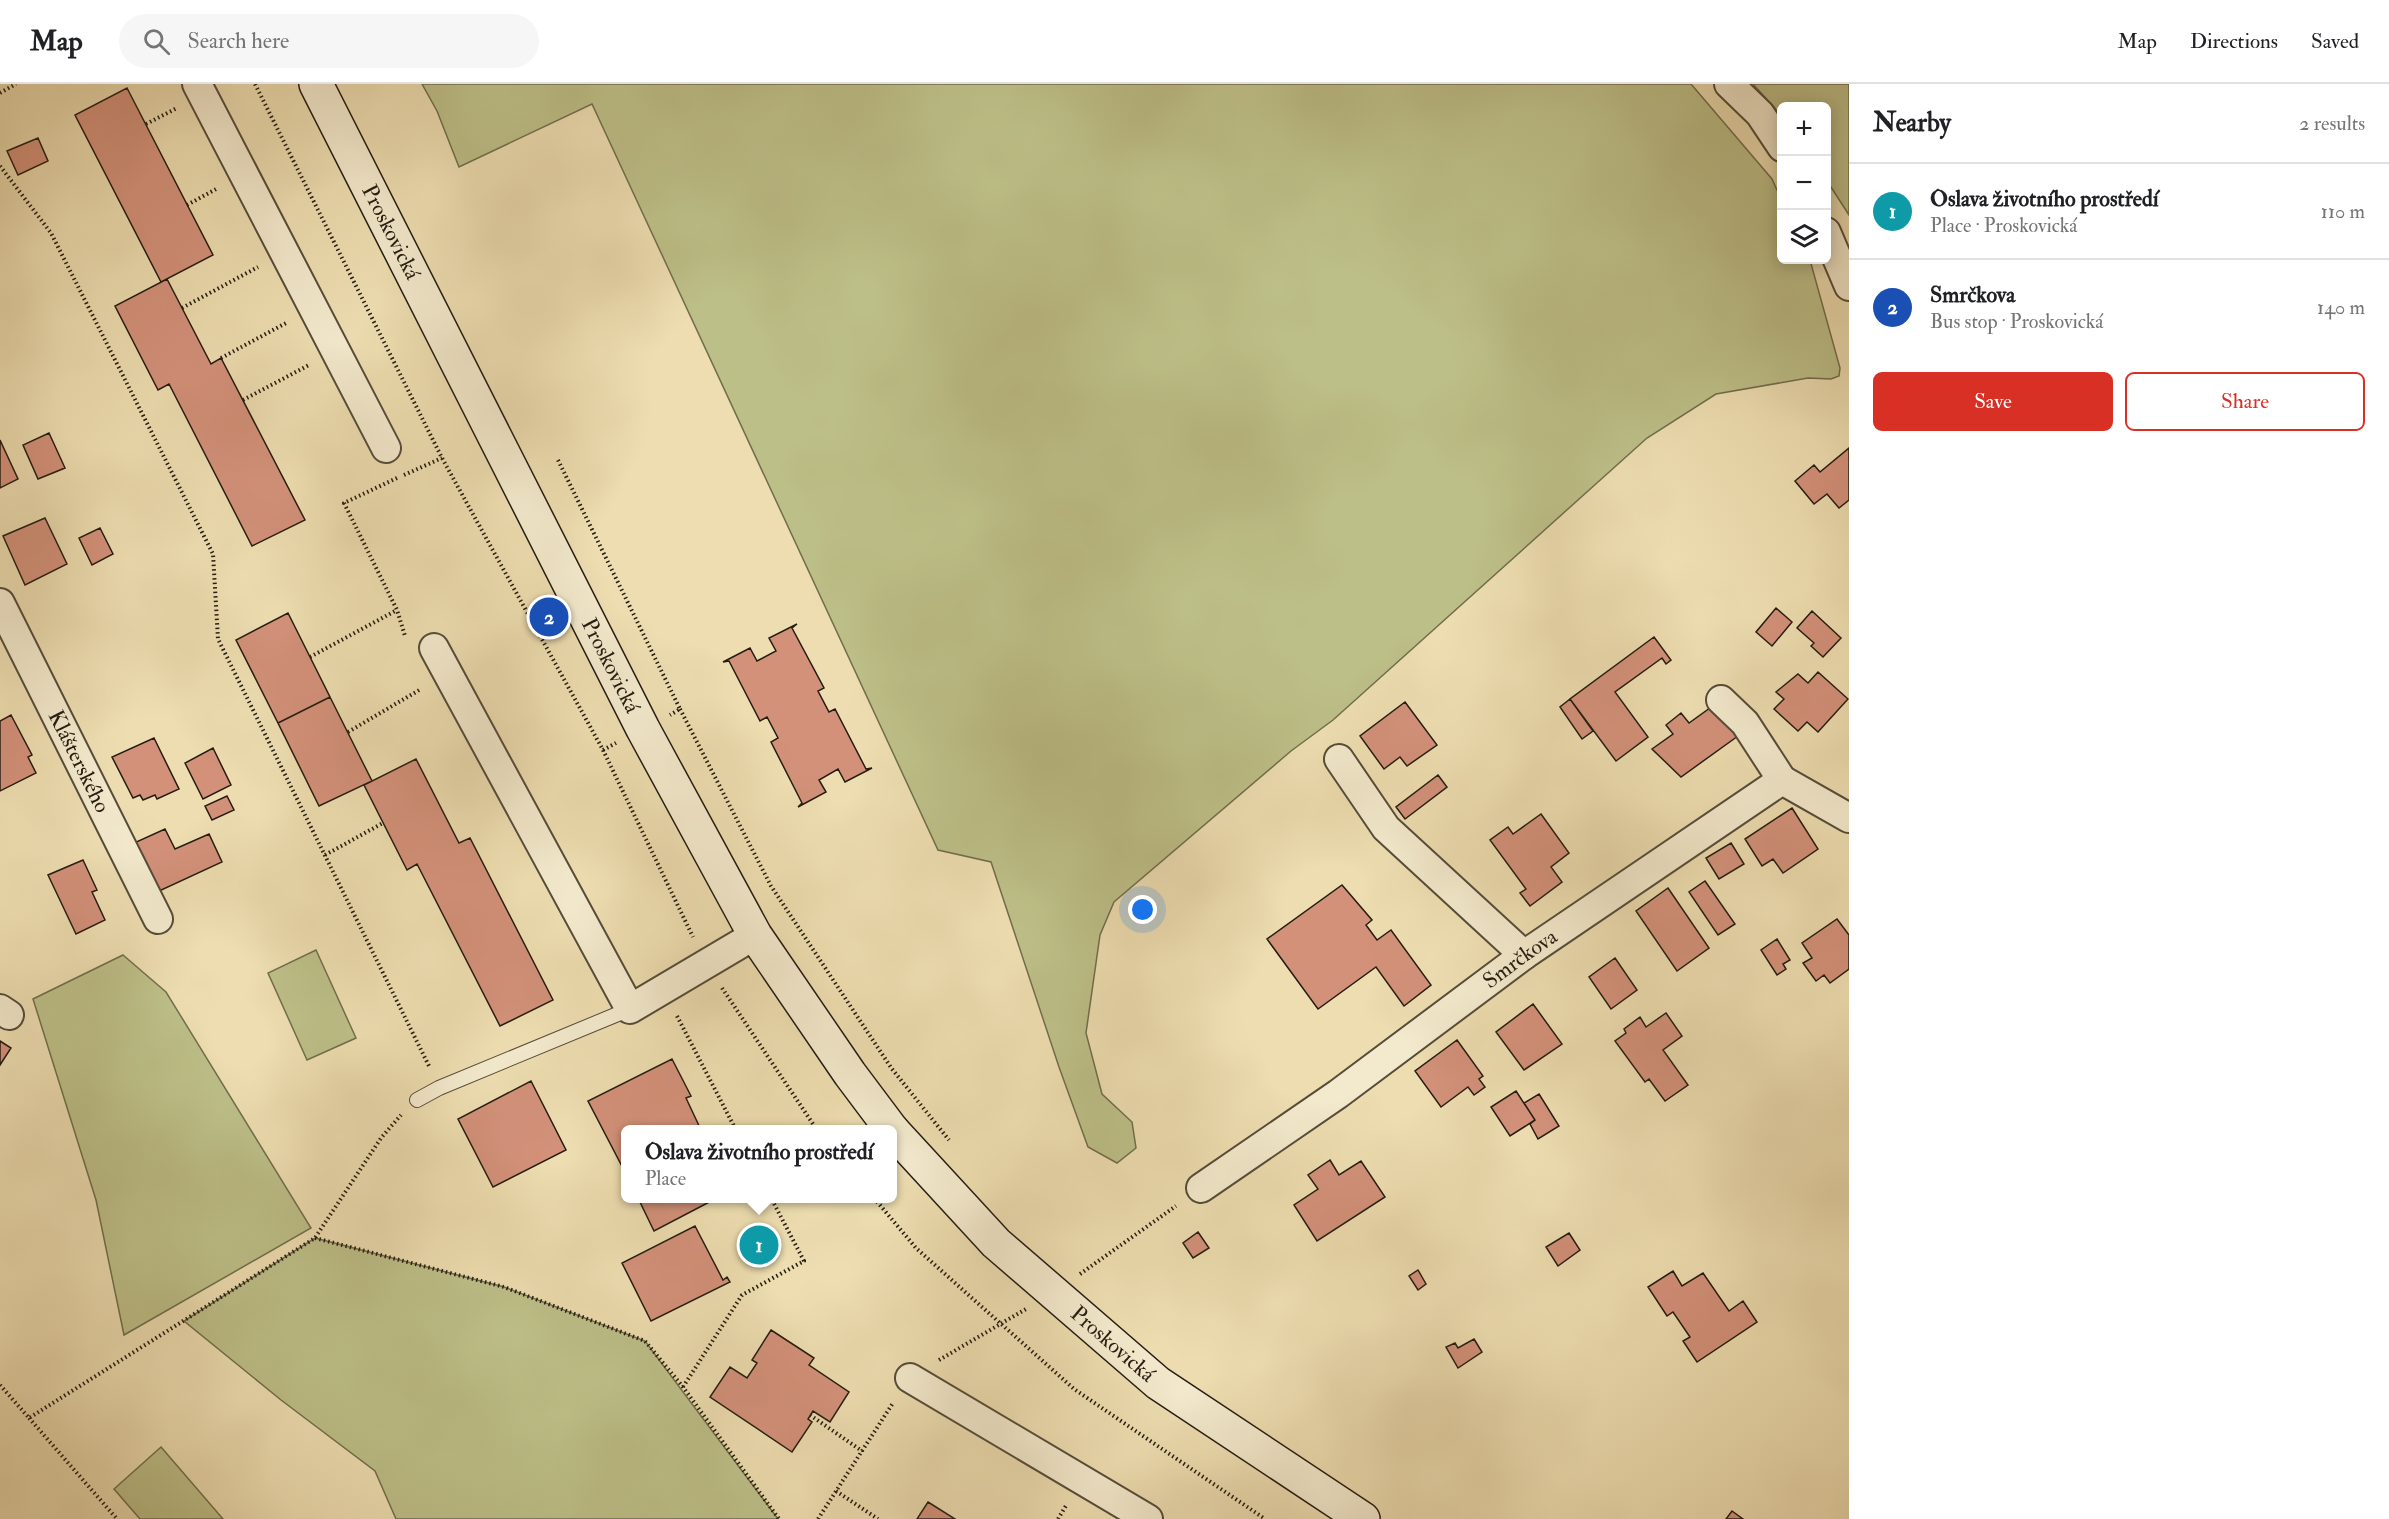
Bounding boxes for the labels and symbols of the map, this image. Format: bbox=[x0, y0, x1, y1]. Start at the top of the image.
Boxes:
street label: Proskovická bbox=[355, 180, 427, 285]
pin: 2 bbox=[530, 594, 568, 640]
street label: Proskovická bbox=[575, 613, 647, 719]
street label: Klášterského bbox=[42, 705, 117, 817]
your location bbox=[1128, 895, 1157, 924]
street label: Smrčkova bbox=[1477, 922, 1564, 995]
pin: 1 bbox=[740, 1222, 778, 1268]
street label: Proskovická bbox=[1065, 1300, 1162, 1389]

